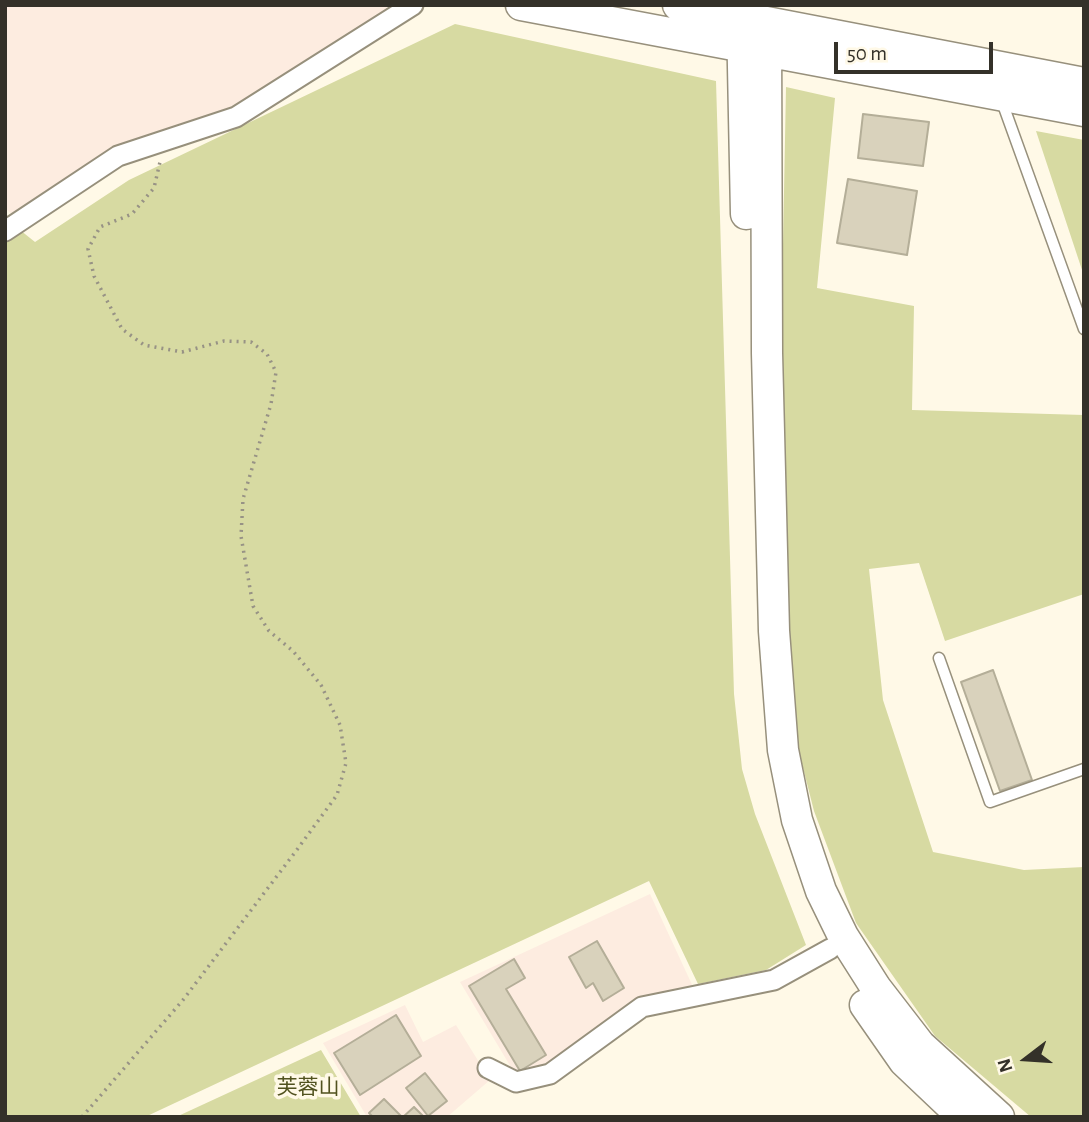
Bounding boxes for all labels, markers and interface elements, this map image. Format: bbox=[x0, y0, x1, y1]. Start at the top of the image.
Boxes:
scale bar bbox=[837, 28, 996, 72]
text: 50 m bbox=[847, 43, 887, 64]
north arrow bbox=[991, 1024, 1061, 1094]
text: N bbox=[994, 1056, 1016, 1074]
park label: 芙蓉山 bbox=[277, 1075, 339, 1101]

